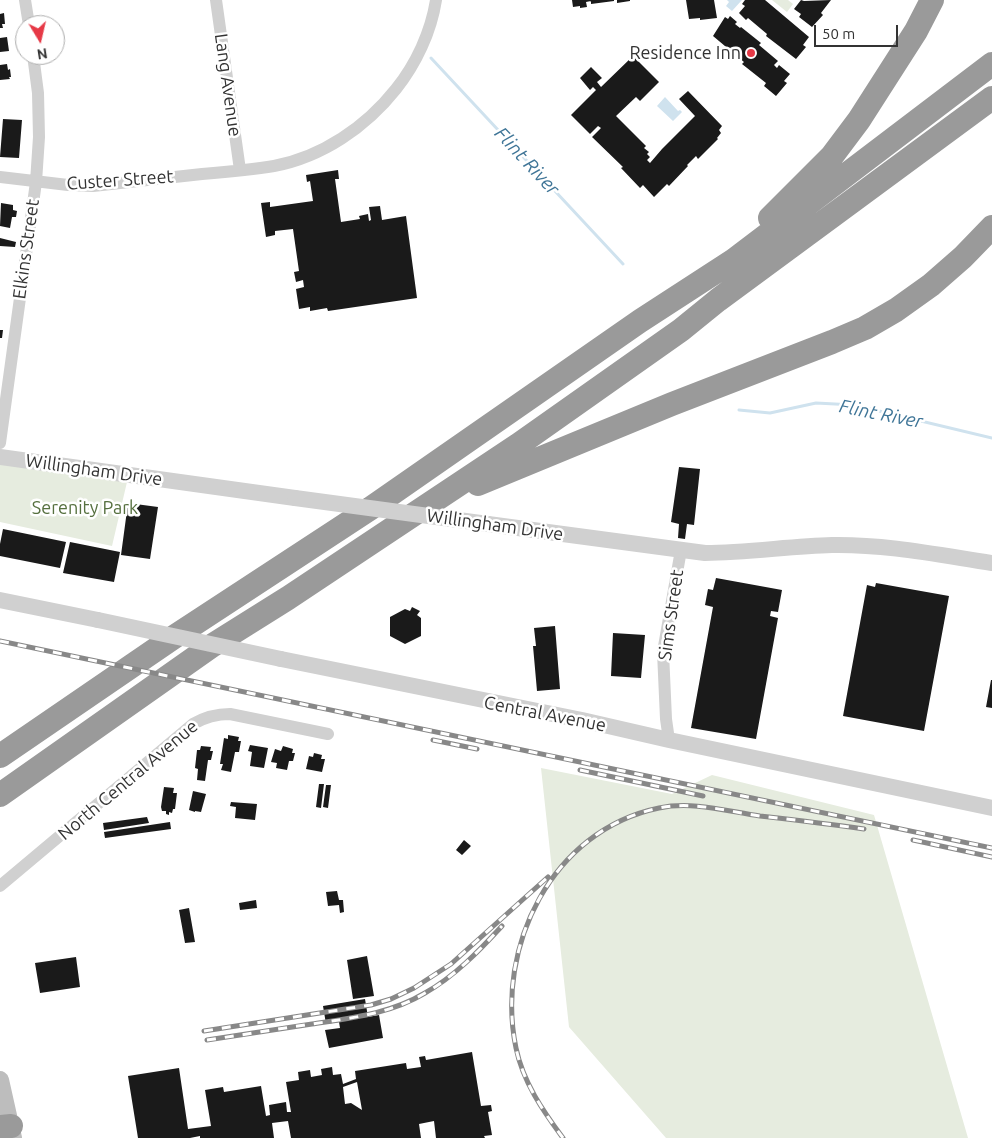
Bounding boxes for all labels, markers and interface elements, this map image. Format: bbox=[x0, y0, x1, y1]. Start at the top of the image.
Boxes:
north arrow bbox=[15, 15, 65, 65]
scale bar bbox=[817, 15, 901, 47]
text: 50 m bbox=[822, 25, 855, 42]
street label: Lang Avenue bbox=[210, 32, 246, 138]
place label: Residence Inn bbox=[629, 42, 741, 64]
text: N bbox=[36, 45, 49, 63]
marker: Residence Inn bbox=[745, 47, 757, 59]
water label: Flint River bbox=[490, 122, 564, 200]
street label: Custer Street bbox=[66, 165, 174, 195]
street label: Elkins Street bbox=[8, 198, 44, 300]
water label: Flint River bbox=[837, 395, 925, 433]
street label: Willingham Drive bbox=[24, 450, 164, 490]
park label: Serenity Park bbox=[32, 497, 138, 519]
street label: Willingham Drive bbox=[425, 505, 565, 545]
street label: Sims Street bbox=[654, 568, 688, 662]
street label: Central Avenue bbox=[482, 692, 608, 736]
street label: North Central Avenue bbox=[54, 715, 202, 845]

